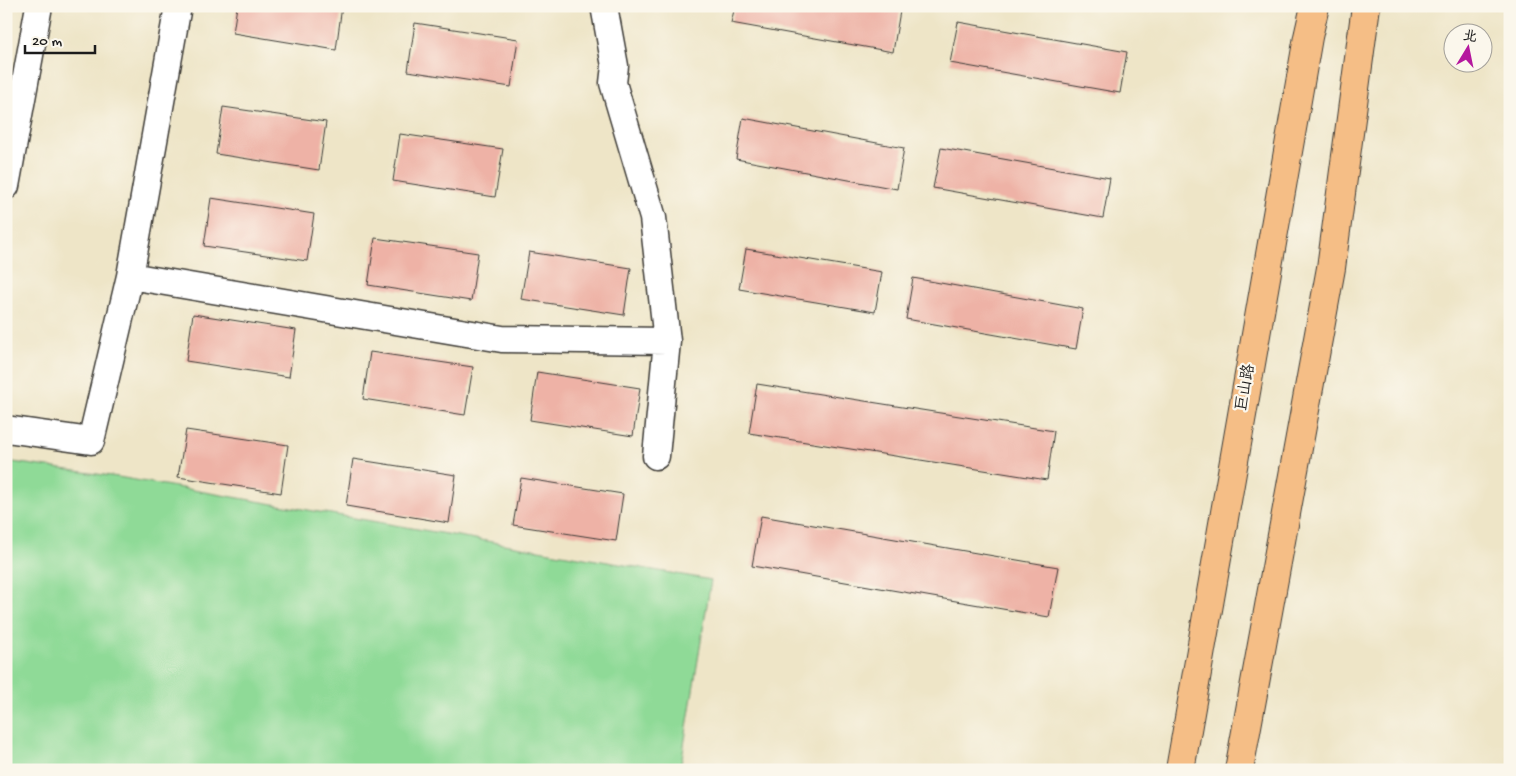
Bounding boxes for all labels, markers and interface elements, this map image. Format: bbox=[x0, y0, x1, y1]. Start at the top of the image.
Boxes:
scale bar bbox=[25, 22, 95, 54]
north arrow bbox=[1444, 22, 1494, 72]
text: 北 bbox=[1461, 28, 1478, 47]
text: 20 m bbox=[32, 33, 62, 51]
street label: 巨山路 bbox=[1232, 362, 1261, 413]

